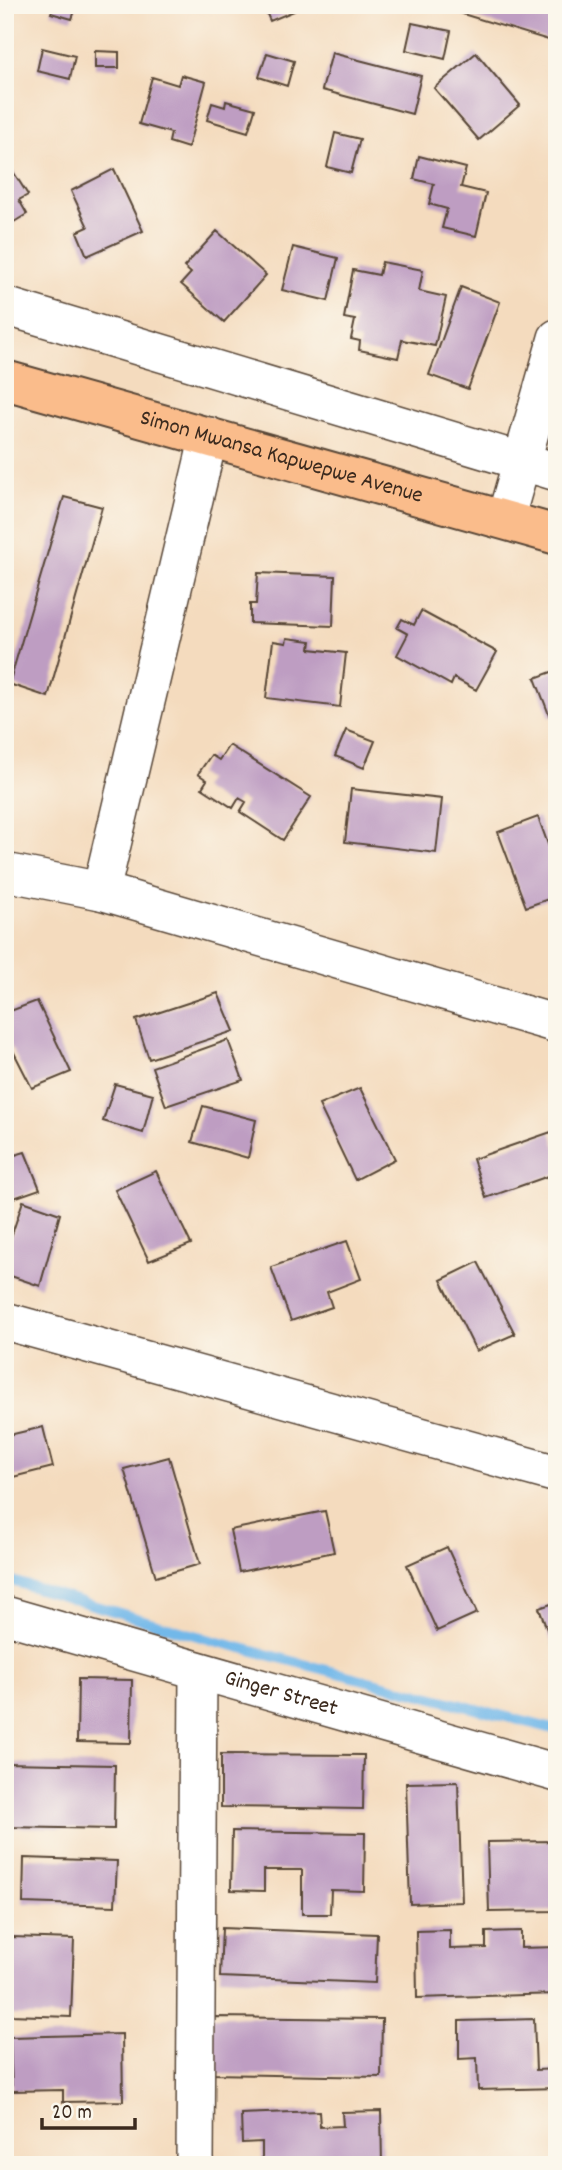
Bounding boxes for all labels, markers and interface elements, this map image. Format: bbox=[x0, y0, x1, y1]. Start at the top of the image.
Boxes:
street label: Simon Mwansa Kapwepwe Avenue bbox=[136, 402, 427, 513]
street label: Ginger Street bbox=[220, 1662, 341, 1726]
scale bar bbox=[42, 2086, 135, 2130]
text: 20 m bbox=[52, 2099, 92, 2129]

